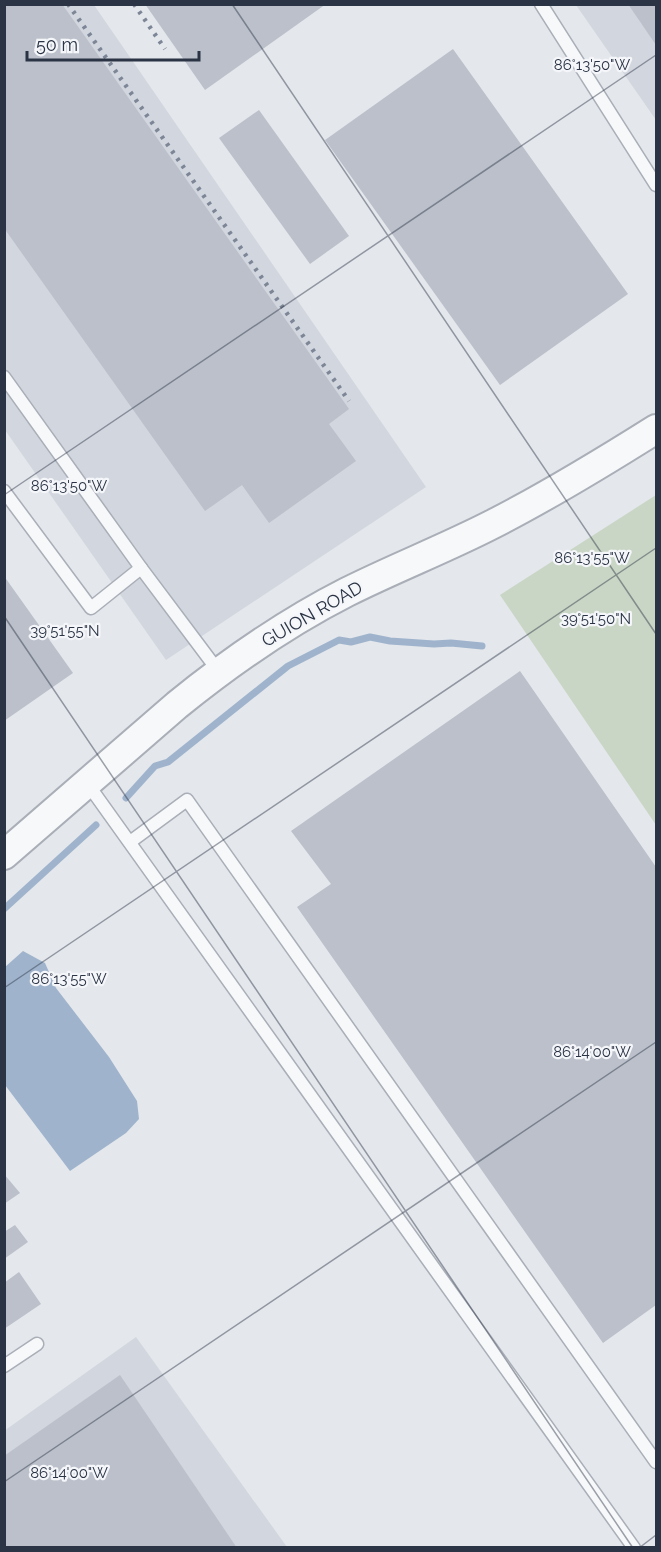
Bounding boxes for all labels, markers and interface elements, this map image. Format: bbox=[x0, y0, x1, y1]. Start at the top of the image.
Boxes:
scale bar bbox=[27, 24, 200, 62]
text: 50 m bbox=[36, 34, 78, 55]
text: 86°13'50"W bbox=[554, 56, 630, 74]
text: 86°13'50"W bbox=[31, 477, 107, 495]
text: 86°13'55"W bbox=[554, 549, 630, 567]
street label: GUION ROAD bbox=[258, 576, 366, 651]
text: 39°51'50"N bbox=[561, 610, 631, 628]
text: 39°51'55"N bbox=[30, 622, 100, 640]
text: 86°13'55"W bbox=[31, 970, 107, 988]
text: 86°14'00"W bbox=[553, 1043, 631, 1061]
text: 86°14'00"W bbox=[30, 1464, 108, 1482]

